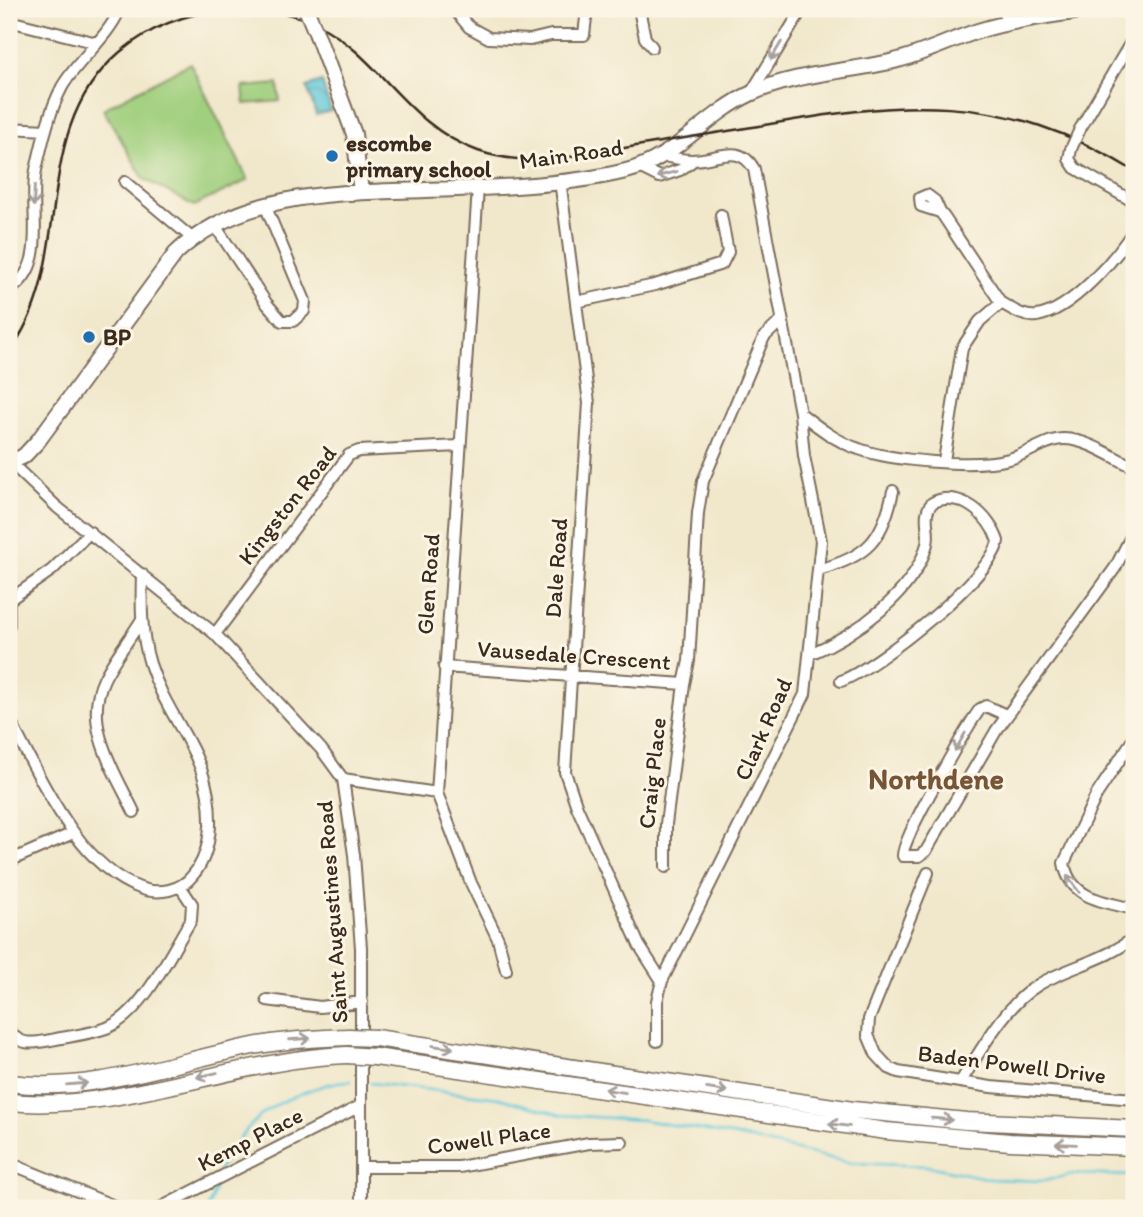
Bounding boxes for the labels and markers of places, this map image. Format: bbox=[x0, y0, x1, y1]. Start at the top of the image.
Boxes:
place label: escombe primary school bbox=[345, 129, 492, 183]
marker: escombe primary school bbox=[324, 148, 340, 164]
place label: BP bbox=[103, 323, 132, 351]
marker: BP bbox=[81, 329, 97, 345]

